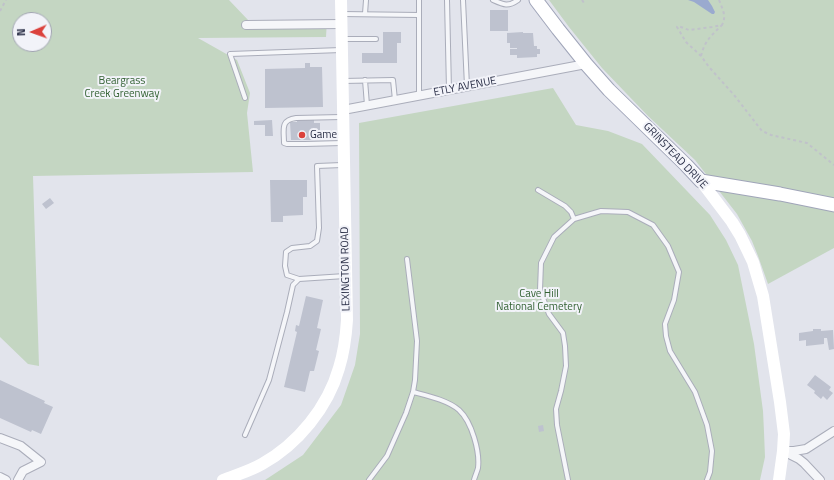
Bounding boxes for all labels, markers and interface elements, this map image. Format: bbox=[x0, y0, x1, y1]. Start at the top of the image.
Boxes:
north arrow bbox=[12, 12, 52, 52]
text: N bbox=[13, 28, 29, 36]
park label: Beargrass Creek Greenway bbox=[85, 74, 159, 100]
street label: ETLY AVENUE bbox=[432, 74, 498, 100]
street label: GRINSTEAD DRIVE bbox=[640, 120, 710, 192]
place label: Game bbox=[310, 128, 337, 142]
marker: Game bbox=[297, 130, 307, 140]
street label: LEXINGTON ROAD bbox=[339, 227, 353, 311]
park label: Cave Hill National Cemetery bbox=[496, 287, 582, 313]

